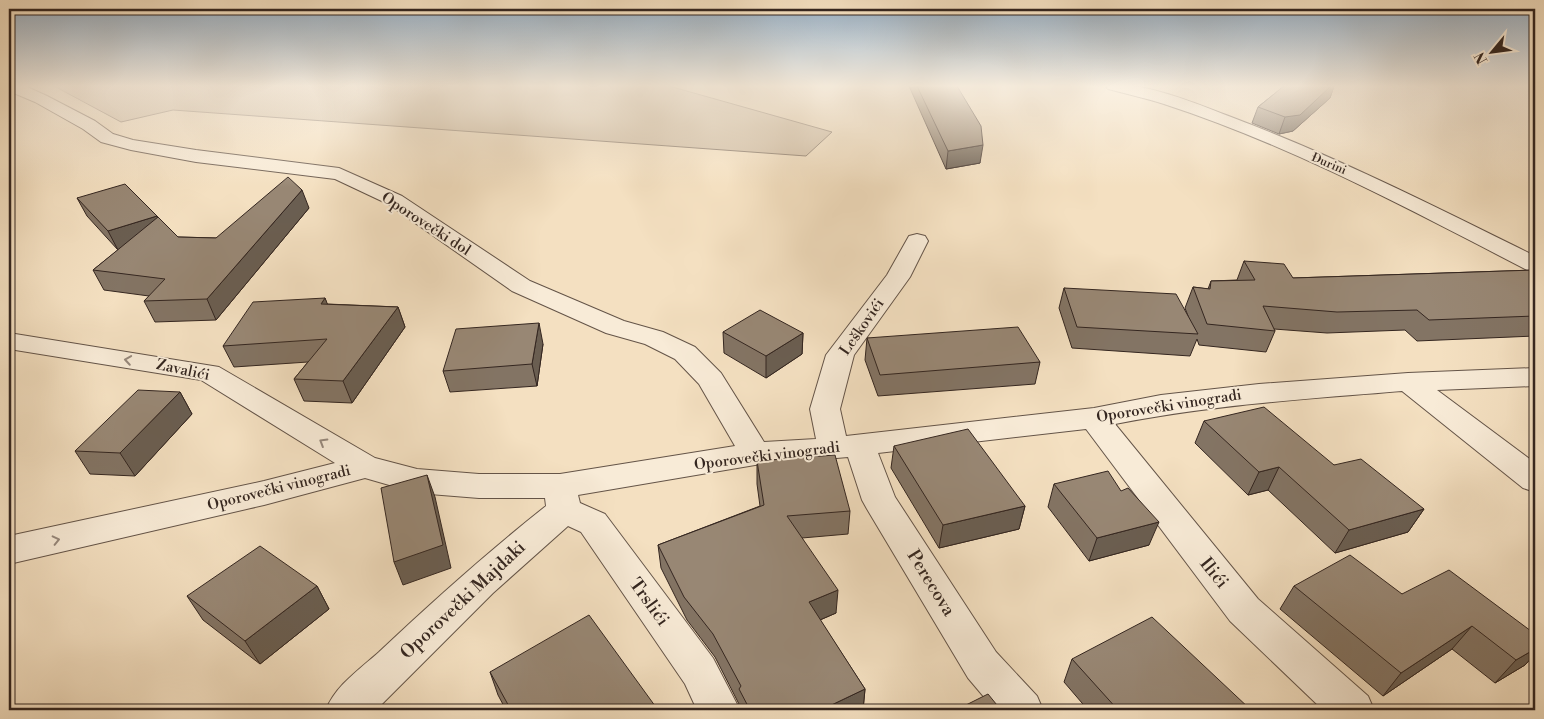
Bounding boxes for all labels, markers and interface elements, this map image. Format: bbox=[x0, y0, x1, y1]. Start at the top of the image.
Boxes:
north arrow bbox=[1466, 28, 1516, 78]
text: N bbox=[1471, 49, 1492, 67]
street label: Đurini bbox=[1309, 150, 1349, 178]
street label: Oporovečki dol bbox=[378, 188, 475, 260]
street label: Leškovići bbox=[836, 295, 888, 359]
one-way arrow bbox=[124, 355, 132, 365]
street label: Zavalići bbox=[155, 355, 212, 385]
street label: Oporovečki vinogradi bbox=[1095, 385, 1243, 427]
one-way arrow bbox=[319, 438, 328, 448]
street label: Oporovečki vinogradi bbox=[693, 438, 841, 474]
street label: Oporovečki vinogradi bbox=[205, 461, 353, 515]
one-way arrow bbox=[52, 535, 61, 546]
street label: Oporovečki Majdaki bbox=[395, 536, 531, 664]
street label: Perecova bbox=[902, 546, 961, 621]
street label: Ilići bbox=[1195, 553, 1233, 593]
street label: Trslići bbox=[624, 573, 674, 631]

